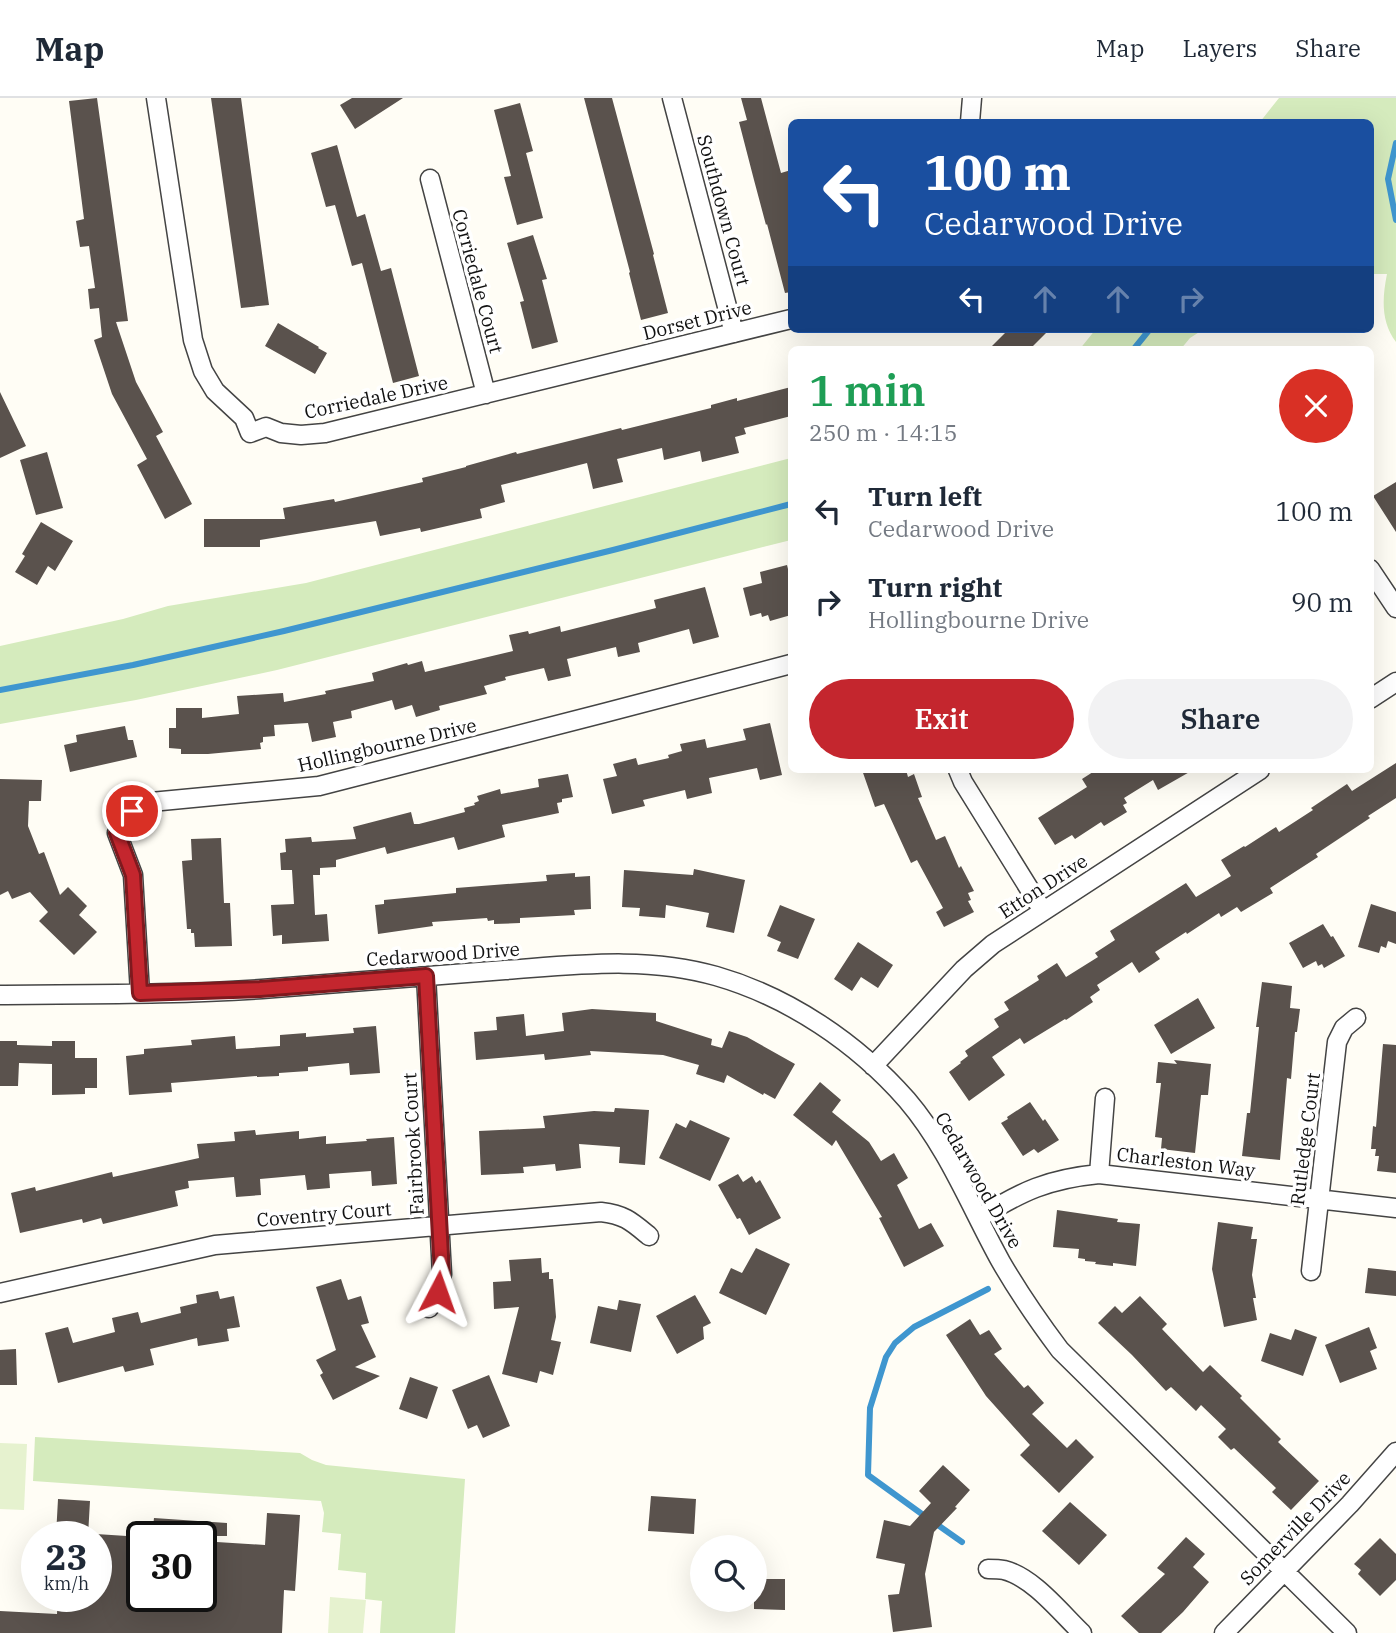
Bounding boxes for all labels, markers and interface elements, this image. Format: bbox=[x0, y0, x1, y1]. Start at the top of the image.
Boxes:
text: Map bbox=[35, 27, 104, 70]
text: Map bbox=[1096, 32, 1144, 64]
text: Layers bbox=[1182, 32, 1257, 64]
text: Share bbox=[1295, 32, 1361, 64]
street label: Southdown Court bbox=[692, 132, 756, 289]
text: 100 m bbox=[924, 140, 1071, 203]
icon: left bbox=[809, 147, 900, 238]
text: Cedarwood Drive bbox=[924, 202, 1183, 244]
street label: Corriedale Court bbox=[447, 206, 509, 356]
icon: left bbox=[953, 280, 991, 318]
icon: ahead bbox=[1026, 280, 1064, 318]
icon: ahead bbox=[1099, 280, 1137, 318]
icon: right bbox=[1172, 280, 1210, 318]
street label: Dorset Drive bbox=[640, 295, 754, 345]
text: 1 min bbox=[809, 363, 926, 418]
button: close bbox=[1279, 369, 1353, 443]
street label: Corriedale Drive bbox=[302, 370, 450, 424]
text: 250 m · 14:15 bbox=[809, 417, 958, 447]
text: Turn left bbox=[868, 479, 982, 513]
icon: left bbox=[809, 492, 847, 530]
text: 100 m bbox=[1275, 494, 1353, 528]
text: Cedarwood Drive bbox=[868, 513, 1054, 543]
text: Turn right bbox=[868, 570, 1002, 604]
icon: right bbox=[809, 583, 847, 621]
text: 90 m bbox=[1291, 585, 1353, 619]
text: Hollingbourne Drive bbox=[868, 604, 1089, 634]
button: Exit bbox=[809, 679, 1074, 759]
button: Share bbox=[1088, 679, 1353, 759]
street label: Hollingbourne Drive bbox=[295, 713, 479, 777]
pin bbox=[102, 781, 162, 841]
icon: arrive bbox=[113, 792, 151, 830]
street label: Etton Drive bbox=[994, 849, 1092, 923]
street label: Cedarwood Drive bbox=[365, 937, 521, 971]
street label: Rutledge Court bbox=[1285, 1071, 1325, 1207]
street label: Fairbrook Court bbox=[397, 1072, 429, 1216]
street label: Cedarwood Drive bbox=[930, 1107, 1028, 1253]
street label: Charleston Way bbox=[1115, 1142, 1258, 1183]
street label: Coventry Court bbox=[256, 1196, 393, 1232]
position arrow bbox=[401, 1255, 475, 1329]
street label: Somerville Drive bbox=[1235, 1466, 1355, 1590]
speed limit sign: 30 bbox=[126, 1521, 217, 1612]
text: 23 bbox=[45, 1534, 88, 1580]
map controls bbox=[690, 1535, 767, 1612]
button: search bbox=[690, 1535, 767, 1612]
text: km/h bbox=[44, 1572, 89, 1595]

